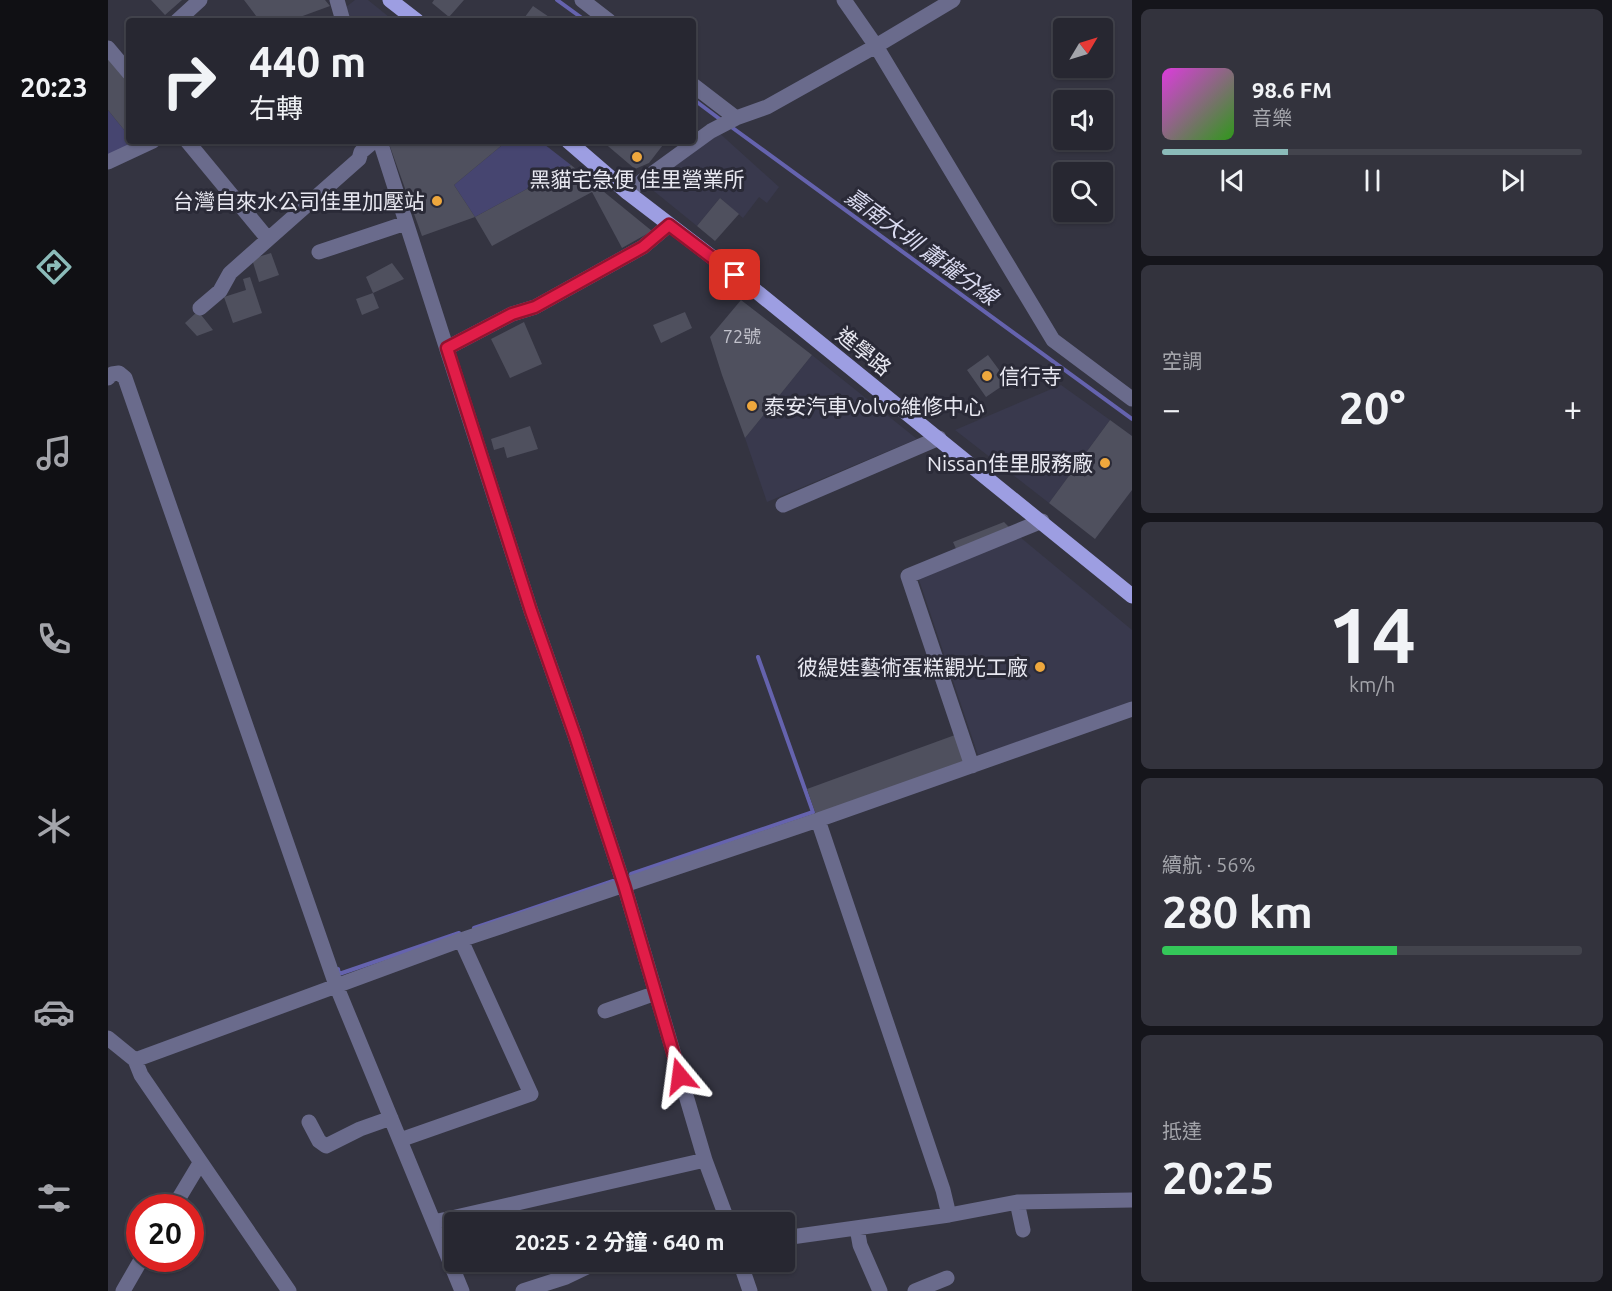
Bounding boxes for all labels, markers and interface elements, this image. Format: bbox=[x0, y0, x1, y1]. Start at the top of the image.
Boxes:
north arrow bbox=[1053, 18, 1113, 78]
map controls bbox=[1053, 18, 1113, 222]
text: 440 m bbox=[249, 38, 366, 85]
icon: right bbox=[150, 42, 228, 120]
text: 20:23 bbox=[20, 72, 88, 102]
text: 98.6 FM bbox=[1252, 77, 1332, 102]
button: sound bbox=[1053, 90, 1113, 150]
text: 右轉 bbox=[249, 93, 303, 123]
text: 音樂 bbox=[1252, 106, 1292, 129]
marker: 黑貓宅急便 佳里營業所 bbox=[630, 150, 644, 164]
button: search bbox=[1053, 162, 1113, 222]
icon: previous bbox=[1216, 164, 1249, 197]
icon: pause bbox=[1356, 164, 1389, 197]
icon: next bbox=[1496, 164, 1529, 197]
place label: 黑貓宅急便 佳里營業所 bbox=[530, 167, 744, 191]
water label: 嘉南大圳 蕭壠分線 bbox=[841, 183, 1005, 311]
place label: 台灣自來水公司佳里加壓站 bbox=[173, 189, 425, 213]
marker: 台灣自來水公司佳里加壓站 bbox=[430, 194, 444, 208]
icon: directions bbox=[33, 246, 75, 288]
pin bbox=[709, 249, 760, 300]
icon: arrive bbox=[718, 258, 751, 291]
street label: 進學路 bbox=[832, 322, 896, 380]
house number: 72號 bbox=[723, 326, 761, 346]
text: 空調 bbox=[1162, 349, 1202, 372]
place label: 信行寺 bbox=[999, 364, 1062, 388]
marker: 信行寺 bbox=[980, 369, 994, 383]
text: 20° bbox=[1339, 382, 1405, 433]
text: − bbox=[1162, 390, 1181, 427]
text: + bbox=[1563, 390, 1582, 427]
place label: 泰安汽車Volvo維修中心 bbox=[764, 394, 985, 418]
marker: 泰安汽車Volvo維修中心 bbox=[745, 399, 759, 413]
icon: music bbox=[33, 432, 75, 474]
place label: Nissan佳里服務廠 bbox=[927, 451, 1093, 475]
marker: Nissan佳里服務廠 bbox=[1098, 456, 1112, 470]
text: 14 bbox=[1328, 590, 1416, 678]
icon: phone bbox=[33, 618, 75, 660]
place label: 彼緹娃藝術蛋糕觀光工廠 bbox=[797, 655, 1028, 679]
marker: 彼緹娃藝術蛋糕觀光工廠 bbox=[1033, 660, 1047, 674]
text: km/h bbox=[1349, 673, 1395, 696]
icon: climate bbox=[33, 805, 75, 847]
text: 續航 · 56% bbox=[1162, 853, 1255, 876]
text: 280 km bbox=[1162, 886, 1313, 937]
icon: car bbox=[33, 991, 75, 1033]
position arrow bbox=[648, 1044, 712, 1108]
text: 抵達 bbox=[1162, 1119, 1202, 1142]
text: 20:25 bbox=[1162, 1152, 1275, 1203]
icon: filters bbox=[33, 1177, 75, 1219]
speed limit sign: 20 bbox=[126, 1194, 204, 1272]
text: 20:25 · 2 分鐘 · 640 m bbox=[515, 1229, 724, 1254]

